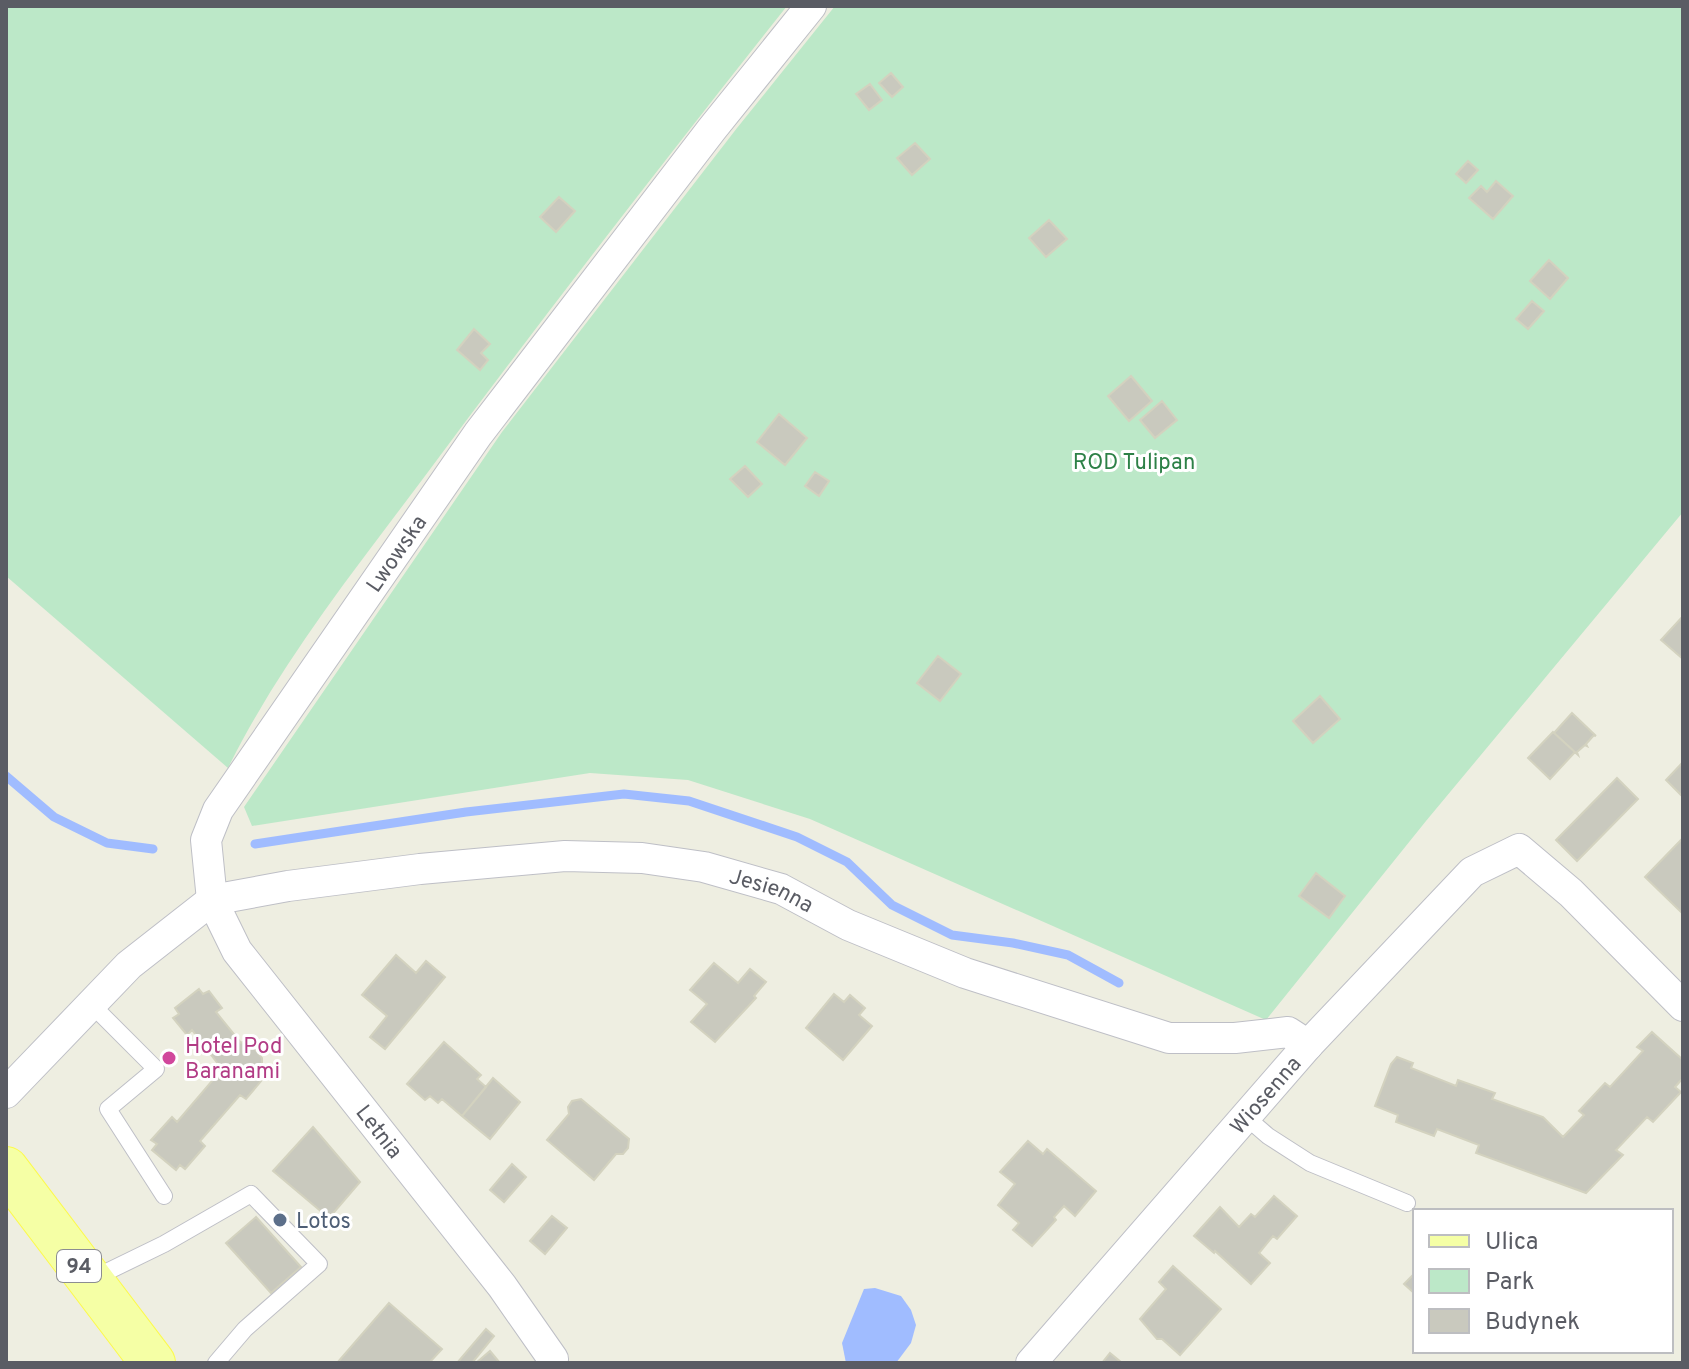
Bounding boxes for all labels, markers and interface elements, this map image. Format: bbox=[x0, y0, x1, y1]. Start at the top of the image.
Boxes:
park label: ROD Tulipan bbox=[1073, 450, 1195, 477]
street label: Lwowska bbox=[362, 511, 434, 598]
street label: Jesienna bbox=[726, 864, 818, 920]
place label: Hotel Pod Baranami bbox=[185, 1034, 282, 1086]
marker: Hotel Pod Baranami bbox=[160, 1049, 178, 1067]
street label: Wiosenna bbox=[1225, 1051, 1308, 1141]
street label: Letnia bbox=[349, 1100, 407, 1165]
place label: Lotos bbox=[296, 1209, 351, 1236]
legend bbox=[1413, 1209, 1673, 1353]
marker: Lotos bbox=[271, 1211, 289, 1229]
text: Ulica bbox=[1485, 1228, 1538, 1258]
road number: 94 bbox=[57, 1250, 101, 1282]
text: Park bbox=[1485, 1268, 1535, 1298]
text: Budynek bbox=[1485, 1308, 1580, 1338]

